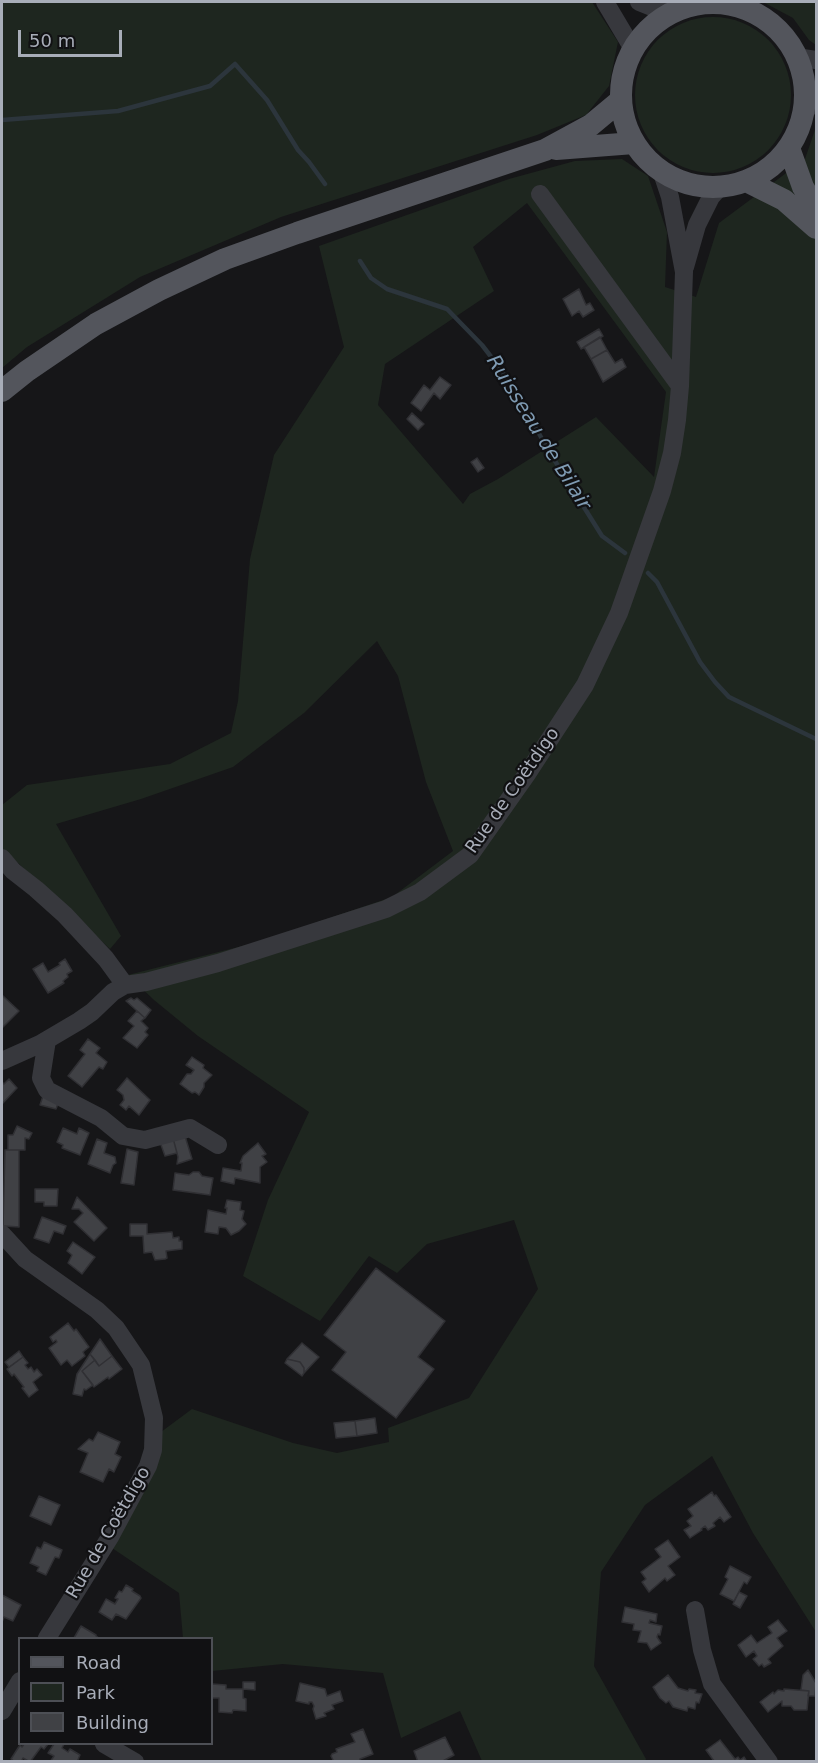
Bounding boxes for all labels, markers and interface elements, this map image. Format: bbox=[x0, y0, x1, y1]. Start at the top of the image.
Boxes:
scale bar bbox=[21, 18, 124, 56]
text: 50 m bbox=[29, 30, 75, 51]
water label: Ruisseau de Bilair bbox=[480, 351, 596, 515]
street label: Rue de Coëtdigo bbox=[462, 724, 564, 858]
street label: Rue de Coëtdigo bbox=[62, 1463, 156, 1603]
legend bbox=[18, 1637, 213, 1745]
text: Road bbox=[76, 1652, 121, 1673]
text: Park bbox=[76, 1682, 115, 1703]
text: Building bbox=[76, 1712, 149, 1733]

